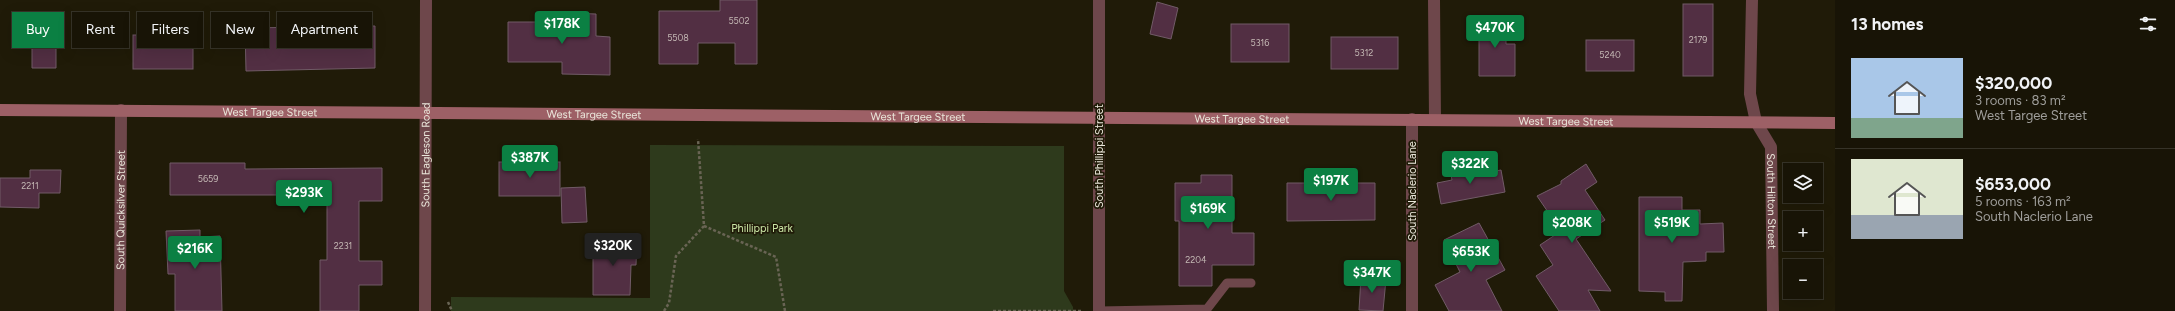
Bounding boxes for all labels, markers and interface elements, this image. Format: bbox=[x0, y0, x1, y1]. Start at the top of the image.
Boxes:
pin: $178K bbox=[534, 11, 590, 45]
chip: Buy bbox=[12, 12, 64, 48]
chip: Rent bbox=[72, 12, 129, 48]
chip: Filters bbox=[137, 12, 203, 48]
chip: New bbox=[211, 12, 269, 48]
chip: Apartment bbox=[277, 12, 372, 48]
icon: filters bbox=[2137, 13, 2159, 35]
text: 13 homes bbox=[1851, 14, 1923, 34]
house number: 5502 bbox=[728, 15, 750, 26]
pin: $470K bbox=[1467, 15, 1523, 49]
text: $178K bbox=[544, 16, 580, 31]
text: $470K bbox=[1475, 20, 1515, 35]
house number: 5508 bbox=[667, 32, 689, 43]
house number: 2179 bbox=[1689, 34, 1707, 45]
house number: 5316 bbox=[1251, 37, 1269, 48]
house number: 5312 bbox=[1355, 47, 1373, 58]
house number: 5240 bbox=[1599, 49, 1621, 60]
text: $320,000 bbox=[1975, 73, 2052, 93]
icon: home bbox=[1883, 74, 1931, 122]
text: 3 rooms · 83 m² bbox=[1975, 93, 2066, 108]
street label: South Eagleson Road bbox=[419, 102, 433, 208]
street label: South Phillippi Street bbox=[1093, 104, 1106, 208]
street label: West Targee Street bbox=[222, 106, 318, 119]
street label: West Targee Street bbox=[546, 108, 642, 122]
text: West Targee Street bbox=[1975, 108, 2087, 123]
street label: West Targee Street bbox=[870, 110, 966, 124]
street label: West Targee Street bbox=[1194, 112, 1290, 126]
street label: West Targee Street bbox=[1518, 115, 1614, 128]
street label: South Naclerio Lane bbox=[1406, 141, 1419, 241]
pin: $387K bbox=[502, 145, 558, 179]
street label: South Quicksilver Street bbox=[114, 150, 128, 270]
text: $387K bbox=[511, 150, 549, 165]
pin: $322K bbox=[1442, 151, 1498, 185]
street label: South Hilton Street bbox=[1764, 153, 1778, 249]
text: $322K bbox=[1451, 156, 1489, 171]
map controls bbox=[1783, 163, 1823, 299]
button: layers bbox=[1783, 163, 1823, 203]
pin: $197K bbox=[1303, 168, 1359, 202]
house number: 5659 bbox=[198, 173, 218, 184]
text: $197K bbox=[1313, 173, 1349, 188]
text: $653,000 bbox=[1975, 174, 2051, 194]
icon: home bbox=[1883, 175, 1931, 223]
house number: 2211 bbox=[21, 180, 39, 191]
pin: $293K bbox=[276, 180, 332, 214]
text: $293K bbox=[285, 185, 323, 200]
text: 5 rooms · 163 m² bbox=[1975, 194, 2071, 209]
pin: $169K bbox=[1180, 196, 1236, 230]
text: $169K bbox=[1190, 201, 1226, 216]
text: South Naclerio Lane bbox=[1975, 209, 2093, 224]
pin: $208K bbox=[1544, 210, 1600, 244]
pin: $519K bbox=[1644, 210, 1700, 244]
button: + bbox=[1783, 211, 1823, 251]
text: $208K bbox=[1552, 215, 1592, 230]
text: $519K bbox=[1654, 215, 1690, 230]
park label: Phillippi Park bbox=[731, 222, 793, 235]
pin: $320K bbox=[585, 233, 641, 267]
pin: $216K bbox=[167, 236, 223, 270]
text: $320K bbox=[593, 238, 633, 253]
pin: $653K bbox=[1443, 239, 1499, 273]
house number: 2231 bbox=[334, 240, 352, 251]
text: $216K bbox=[177, 241, 213, 256]
text: $653K bbox=[1452, 244, 1490, 259]
house number: 2204 bbox=[1185, 254, 1207, 265]
button: − bbox=[1783, 259, 1823, 299]
pin: $347K bbox=[1344, 260, 1400, 294]
text: $347K bbox=[1353, 265, 1391, 280]

